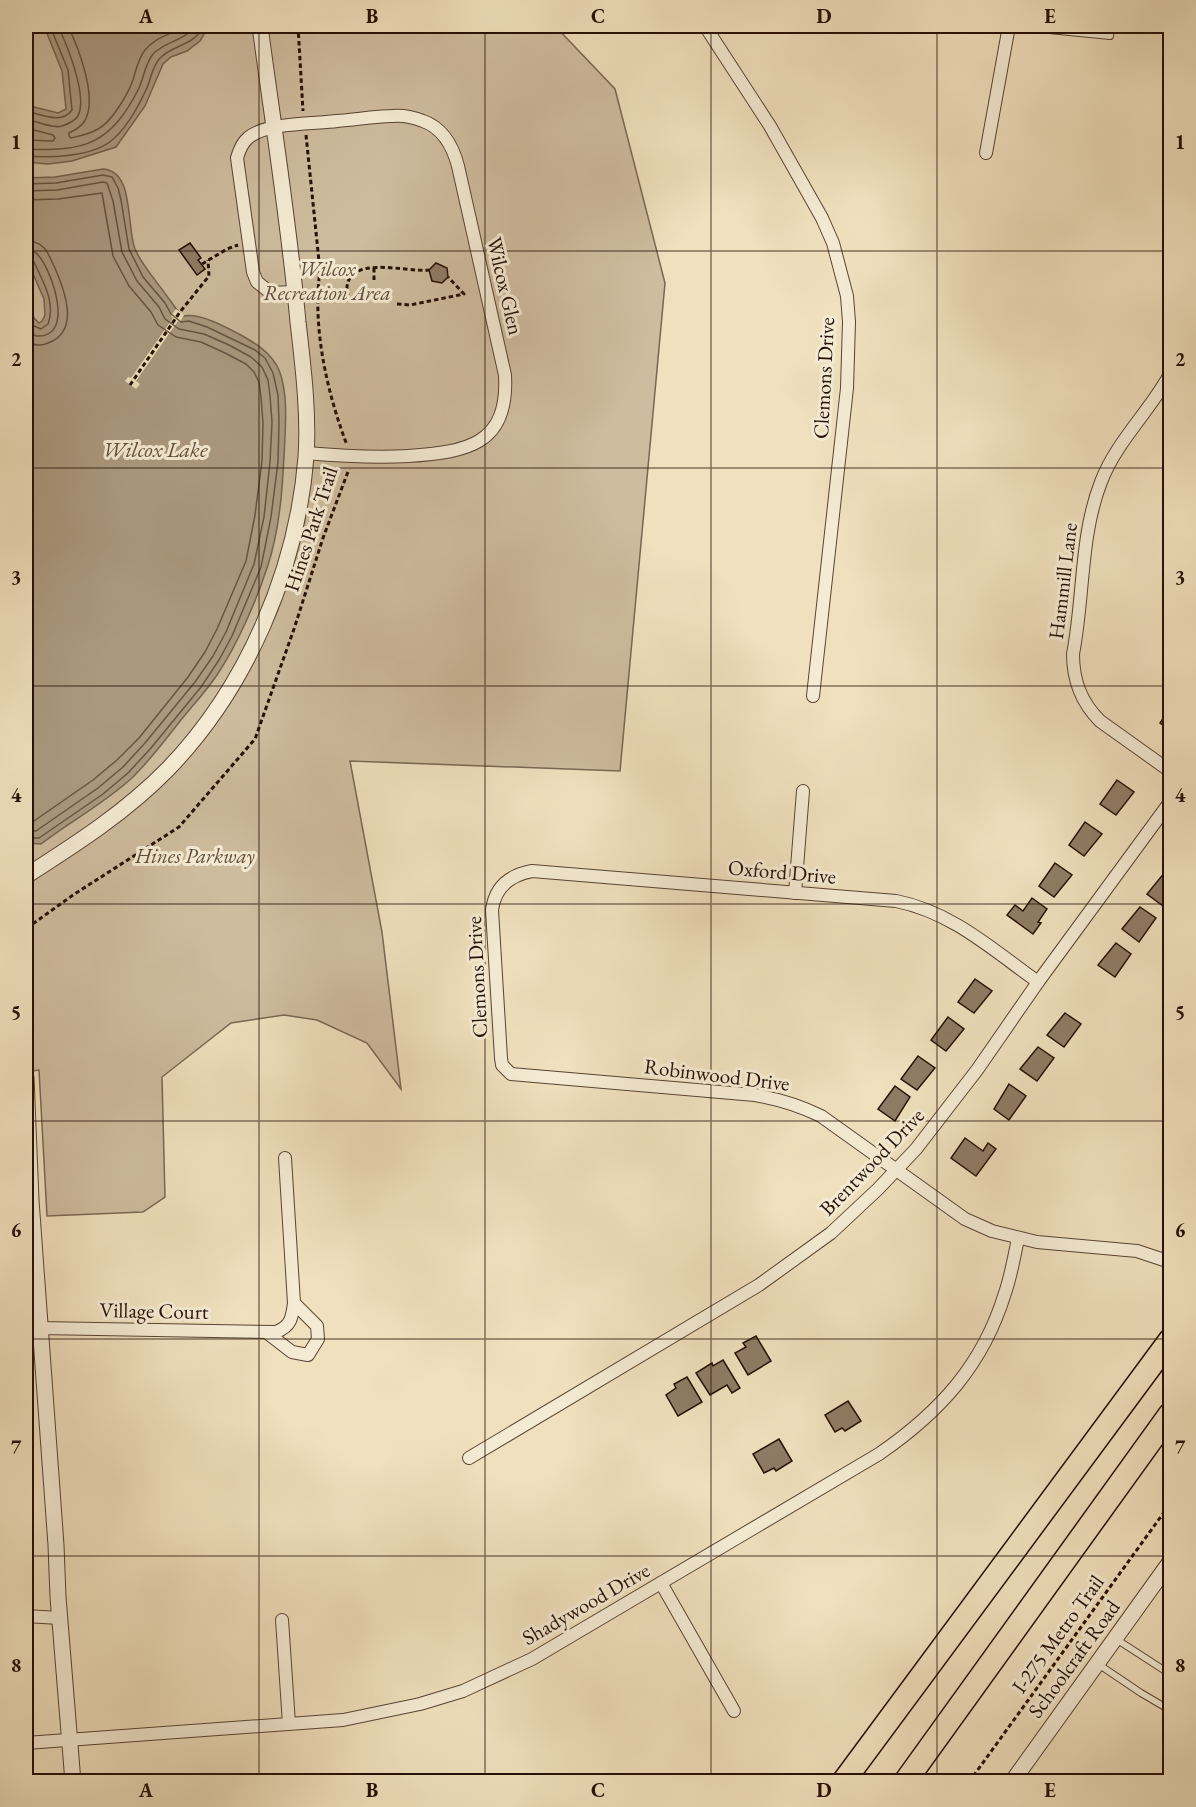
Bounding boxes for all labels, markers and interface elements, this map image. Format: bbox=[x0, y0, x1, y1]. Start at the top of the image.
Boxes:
text: A bbox=[138, 3, 154, 29]
text: B bbox=[366, 3, 378, 29]
text: C bbox=[591, 3, 605, 29]
text: D bbox=[816, 3, 832, 29]
text: E bbox=[1044, 3, 1056, 29]
text: 1 bbox=[11, 129, 21, 155]
text: 1 bbox=[1175, 129, 1185, 155]
street label: Wilcox Glen bbox=[481, 234, 530, 337]
park label: Wilcox Recreation Area bbox=[263, 255, 391, 306]
street label: Clemons Drive bbox=[807, 316, 840, 440]
text: 2 bbox=[11, 346, 22, 372]
text: 2 bbox=[1175, 346, 1186, 372]
water label: Wilcox Lake bbox=[103, 435, 208, 464]
street label: Hines Park Trail bbox=[278, 463, 343, 595]
street label: Hammill Lane bbox=[1042, 521, 1083, 641]
text: 3 bbox=[11, 564, 21, 590]
text: 3 bbox=[1175, 564, 1185, 590]
text: 4 bbox=[11, 782, 22, 808]
text: 4 bbox=[1175, 782, 1186, 808]
park label: Hines Parkway bbox=[134, 842, 255, 869]
street label: Oxford Drive bbox=[727, 853, 837, 890]
street label: Clemons Drive bbox=[460, 915, 493, 1039]
text: 5 bbox=[11, 999, 21, 1025]
text: 5 bbox=[1175, 999, 1185, 1025]
street label: Robinwood Drive bbox=[643, 1052, 791, 1097]
street label: Brentwood Drive bbox=[813, 1102, 930, 1221]
text: 6 bbox=[11, 1217, 22, 1243]
text: 6 bbox=[1175, 1217, 1186, 1243]
street label: Village Court bbox=[99, 1296, 209, 1325]
text: 7 bbox=[11, 1434, 22, 1460]
text: 7 bbox=[1175, 1434, 1186, 1460]
street label: Shadywood Drive bbox=[517, 1556, 654, 1651]
street label: I-275 Metro Trail bbox=[1006, 1569, 1110, 1698]
street label: Schoolcraft Road bbox=[1022, 1594, 1126, 1723]
text: 8 bbox=[11, 1652, 21, 1678]
text: 8 bbox=[1175, 1652, 1185, 1678]
text: A bbox=[138, 1777, 154, 1803]
text: B bbox=[366, 1777, 378, 1803]
text: C bbox=[591, 1777, 605, 1803]
text: D bbox=[816, 1777, 832, 1803]
text: E bbox=[1044, 1777, 1056, 1803]

